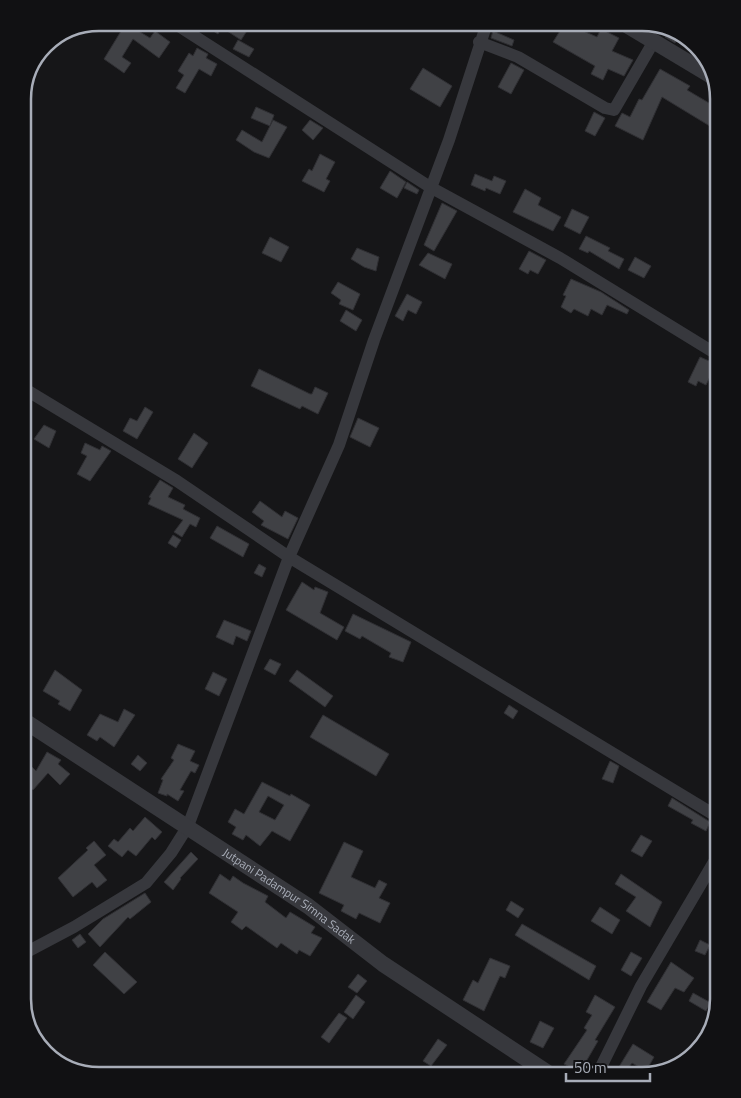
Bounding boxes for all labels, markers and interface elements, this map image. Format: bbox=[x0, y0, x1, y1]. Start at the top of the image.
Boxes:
street label: Jutpani Padampur Simna Sadak bbox=[219, 843, 360, 949]
scale bar bbox=[566, 1050, 650, 1082]
text: 50 m bbox=[574, 1056, 607, 1079]

